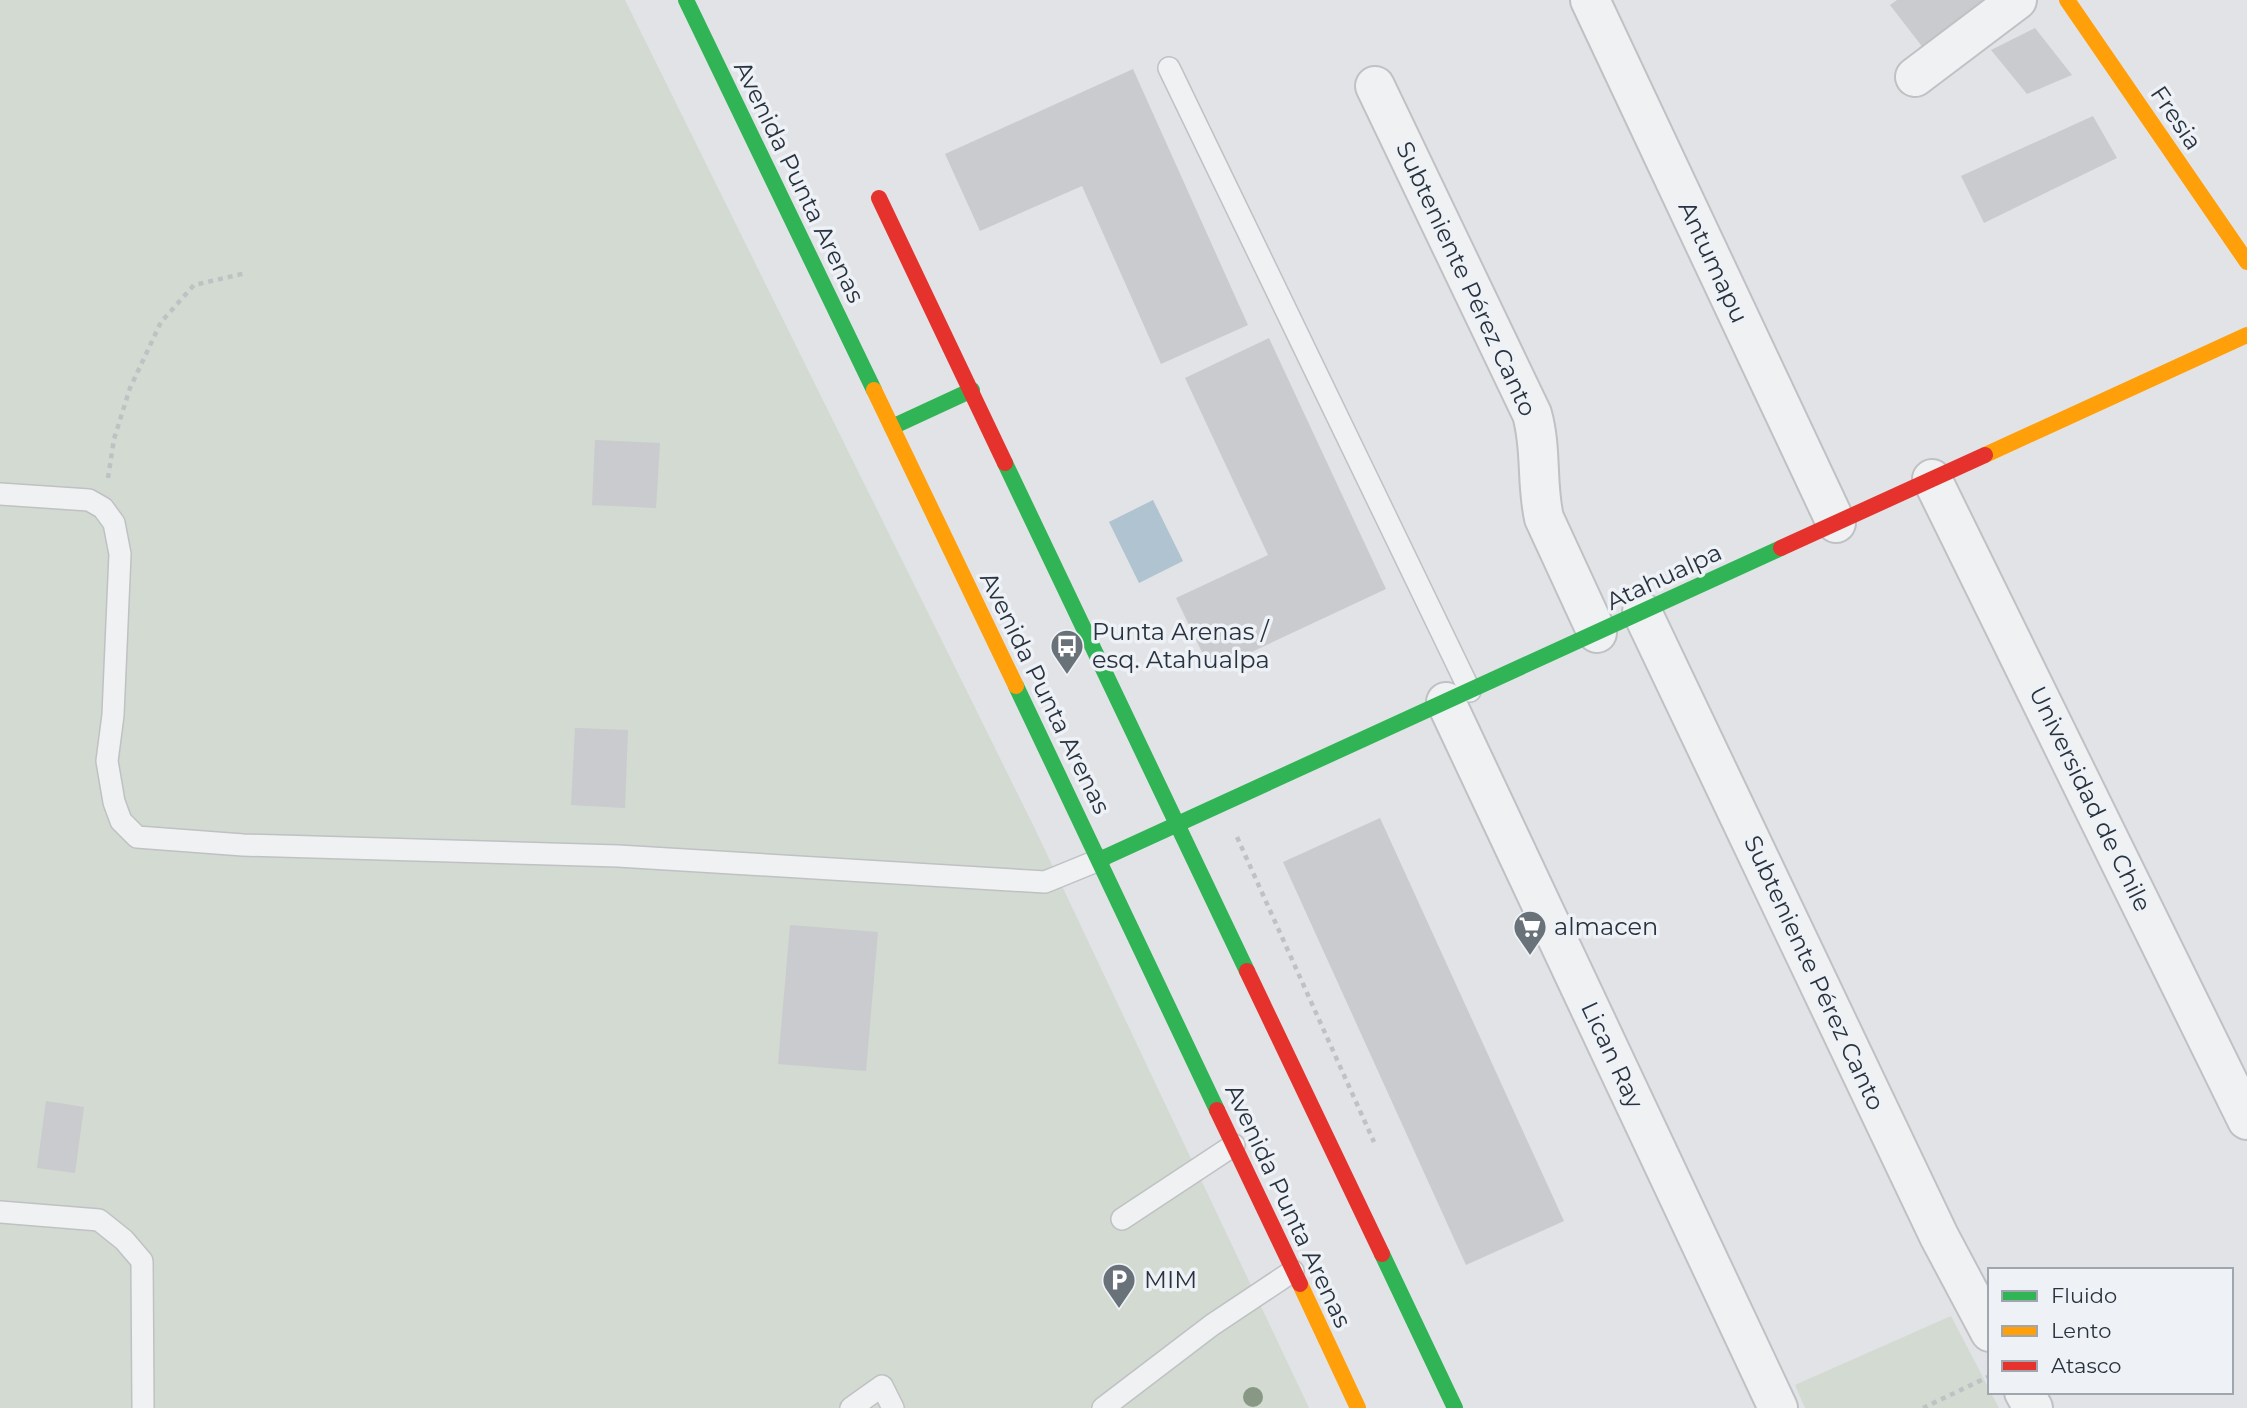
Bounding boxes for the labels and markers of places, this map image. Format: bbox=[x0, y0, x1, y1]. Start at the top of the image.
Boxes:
place label: Punta Arenas / esq. Atahualpa bbox=[1092, 617, 1270, 674]
bus stop icon: Punta Arenas / esq. Atahualpa bbox=[1048, 627, 1086, 676]
supermarket icon: almacen bbox=[1511, 908, 1549, 957]
place label: almacen bbox=[1554, 912, 1658, 941]
parking icon: MIM bbox=[1100, 1261, 1138, 1310]
place label: MIM bbox=[1144, 1265, 1197, 1294]

